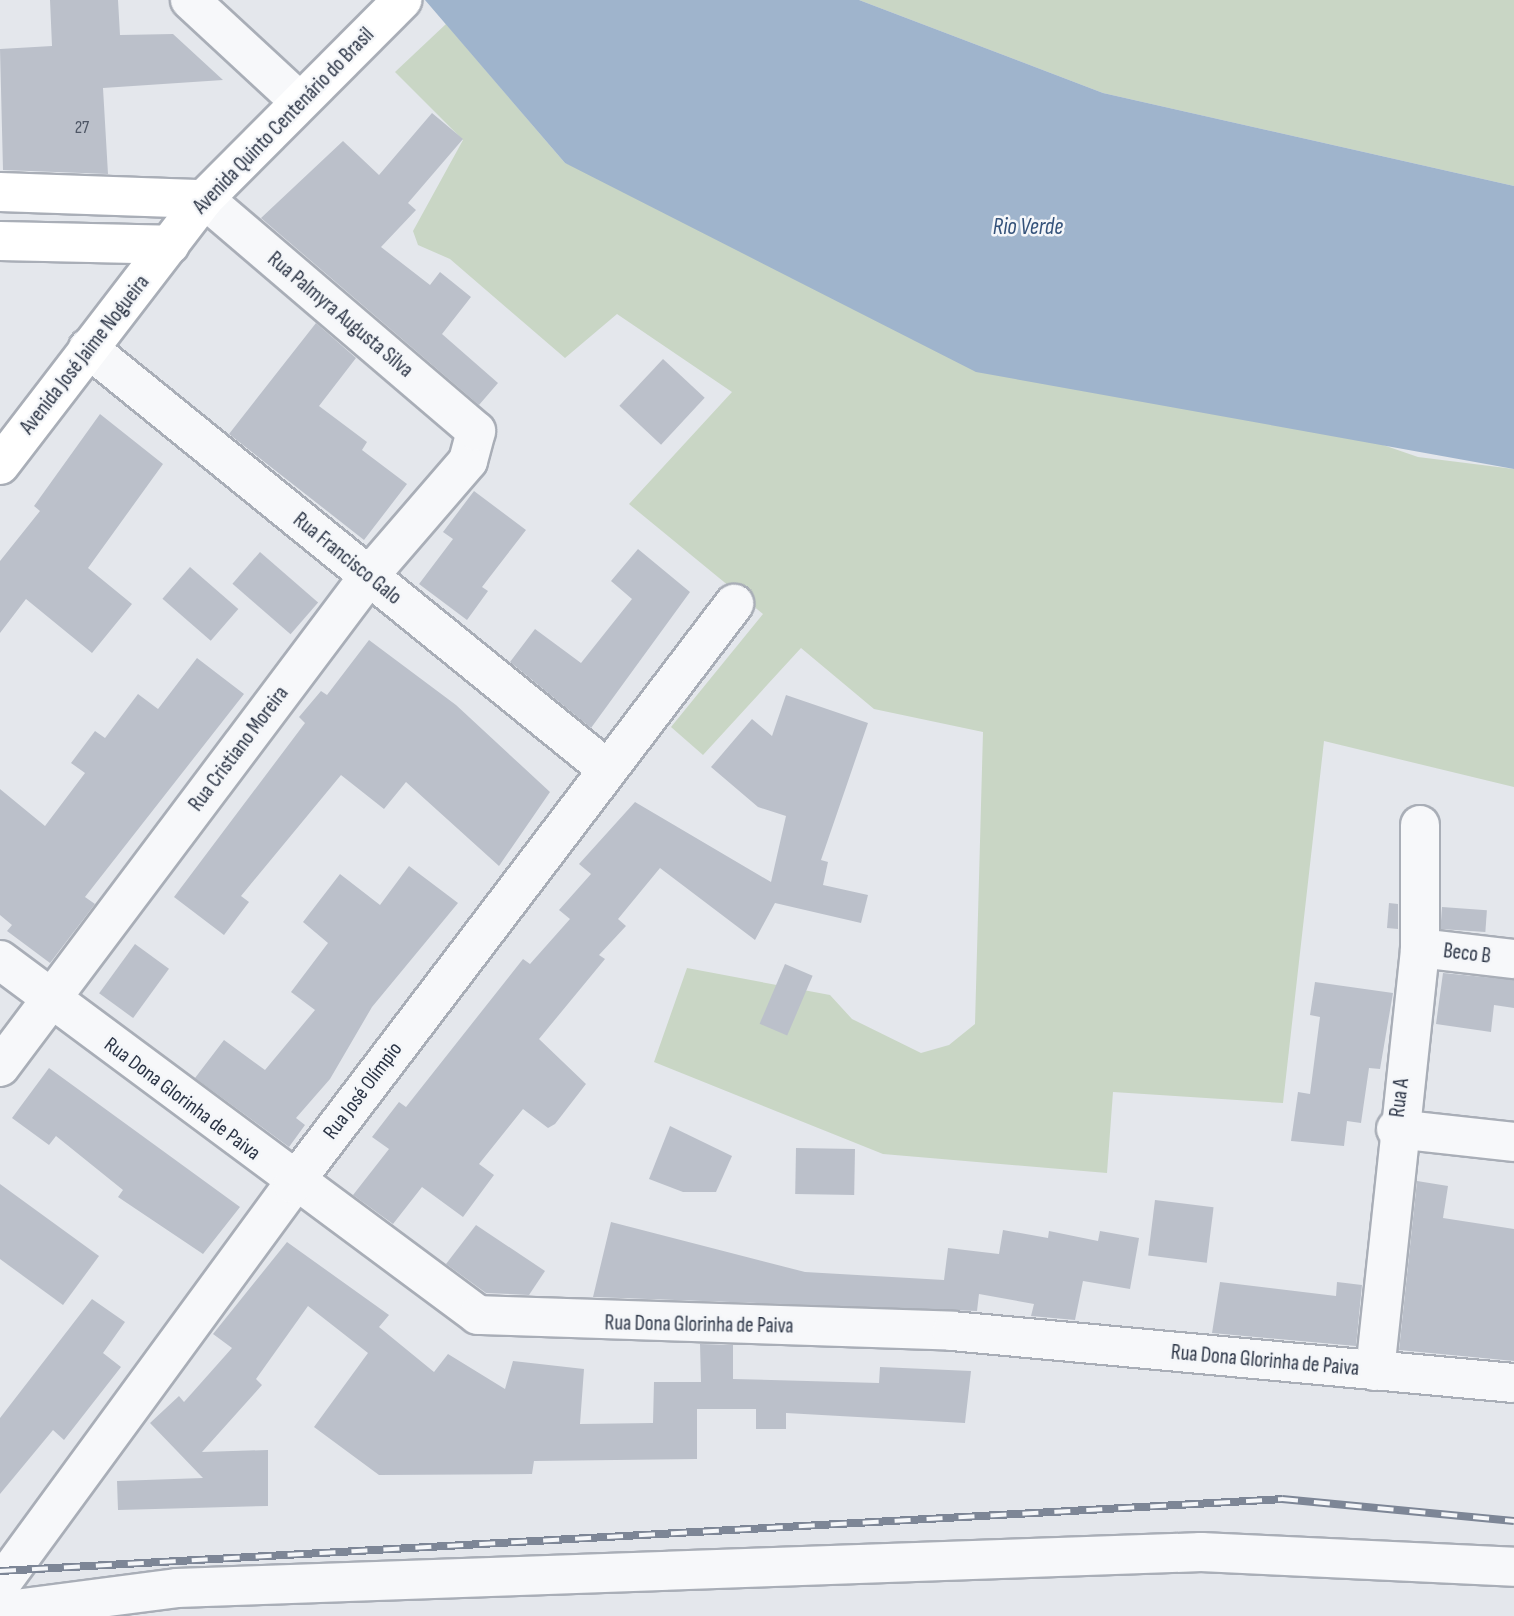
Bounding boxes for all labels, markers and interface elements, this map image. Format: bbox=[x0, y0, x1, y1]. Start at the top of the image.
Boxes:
street label: Avenida Quinto Centenário do Brasil bbox=[188, 23, 380, 219]
house number: 27 bbox=[75, 117, 89, 139]
water label: Rio Verde bbox=[993, 213, 1063, 241]
street label: Rua Palmyra Augusta Silva bbox=[262, 247, 418, 383]
street label: Avenida José Jaime Nogueira bbox=[15, 271, 155, 439]
street label: Rua Francisco Galo bbox=[288, 508, 406, 610]
street label: Rua Cristiano Moreira bbox=[184, 682, 294, 816]
street label: Beco B bbox=[1442, 939, 1492, 969]
street label: Rua Dona Glorinha de Paiva bbox=[99, 1032, 265, 1166]
street label: Rua José Olímpio bbox=[318, 1037, 408, 1145]
street label: Rua A bbox=[1385, 1077, 1415, 1119]
street label: Rua Dona Glorinha de Paiva bbox=[604, 1311, 794, 1339]
street label: Rua Dona Glorinha de Paiva bbox=[1170, 1340, 1360, 1382]

